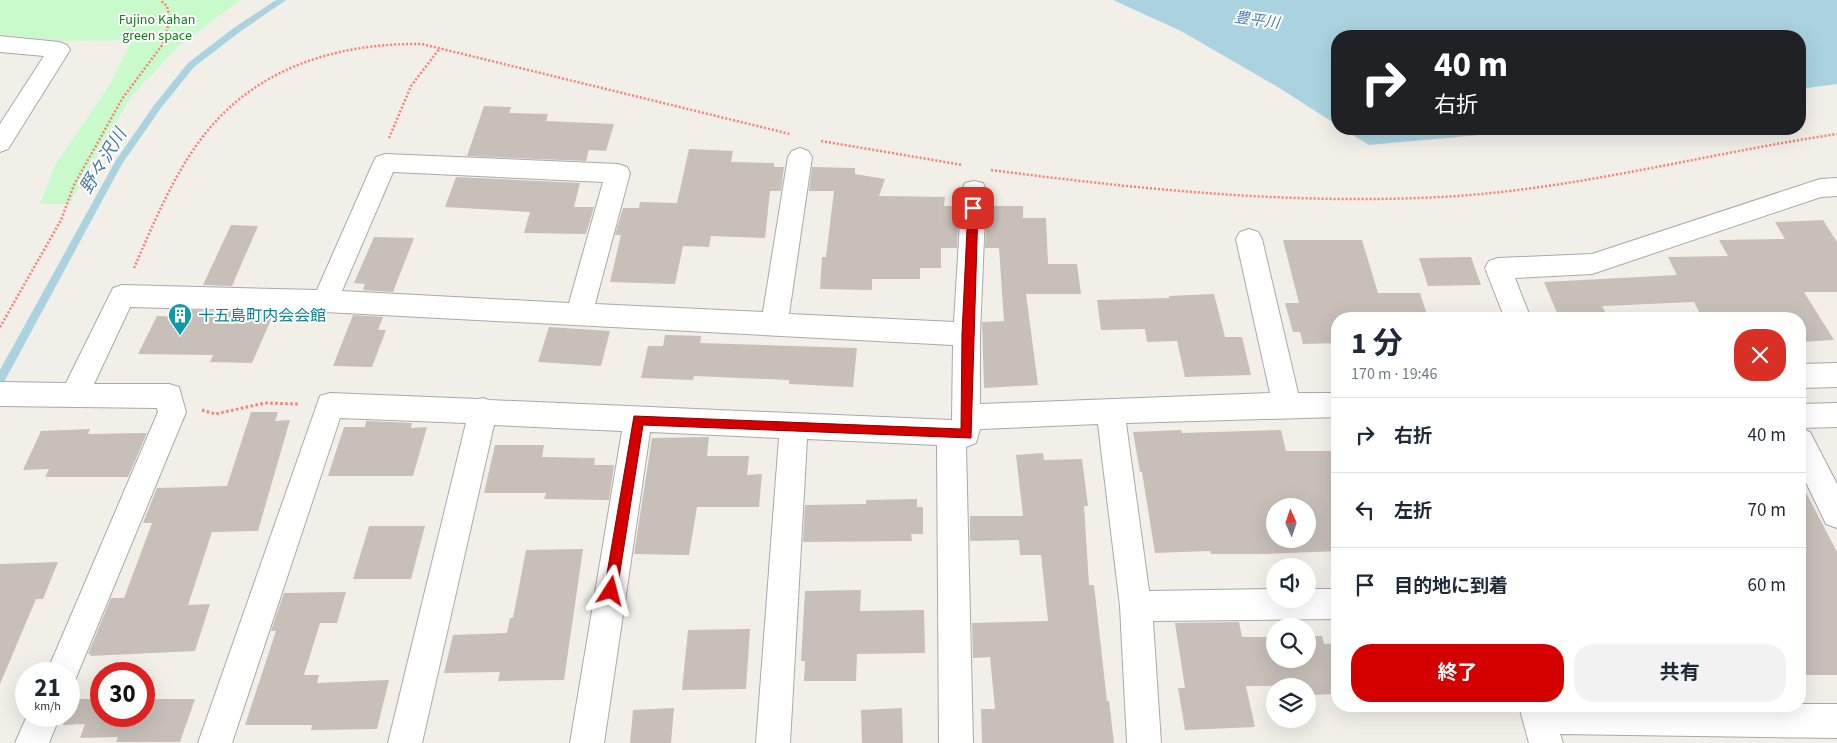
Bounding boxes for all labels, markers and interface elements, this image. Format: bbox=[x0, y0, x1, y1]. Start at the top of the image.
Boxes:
water label: 豊平川 bbox=[1233, 7, 1283, 34]
park label: Fujino Kahan green space bbox=[119, 10, 195, 46]
text: 40 m bbox=[1434, 40, 1508, 90]
icon: right bbox=[1351, 50, 1416, 115]
text: 右折 bbox=[1434, 89, 1478, 121]
water label: 野々沢川 bbox=[74, 122, 134, 199]
pin bbox=[952, 187, 994, 229]
icon: arrive bbox=[959, 194, 987, 222]
building icon: 十五島町内会会館 bbox=[167, 302, 193, 336]
place label: 十五島町内会会館 bbox=[198, 305, 326, 327]
text: 1 分 bbox=[1351, 322, 1403, 365]
button: close bbox=[1734, 329, 1786, 381]
text: 170 m · 19:46 bbox=[1351, 363, 1438, 385]
icon: right bbox=[1351, 421, 1379, 449]
text: 40 m bbox=[1748, 422, 1786, 449]
text: 右折 bbox=[1394, 423, 1432, 450]
icon: left bbox=[1351, 496, 1379, 524]
text: 70 m bbox=[1748, 497, 1786, 524]
north arrow bbox=[1266, 498, 1316, 548]
map controls bbox=[1266, 498, 1316, 728]
text: 左折 bbox=[1394, 498, 1432, 525]
button: sound bbox=[1266, 558, 1316, 608]
position arrow bbox=[584, 564, 636, 616]
icon: arrive bbox=[1351, 571, 1379, 599]
text: 60 m bbox=[1748, 572, 1786, 599]
text: 目的地に到着 bbox=[1394, 573, 1508, 600]
button: search bbox=[1266, 618, 1316, 668]
button: 終了 bbox=[1351, 644, 1564, 702]
button: 共有 bbox=[1574, 644, 1786, 702]
speed limit sign: 30 bbox=[90, 662, 155, 727]
text: 21 bbox=[34, 670, 61, 706]
button: layers bbox=[1266, 678, 1316, 728]
text: km/h bbox=[34, 698, 61, 715]

